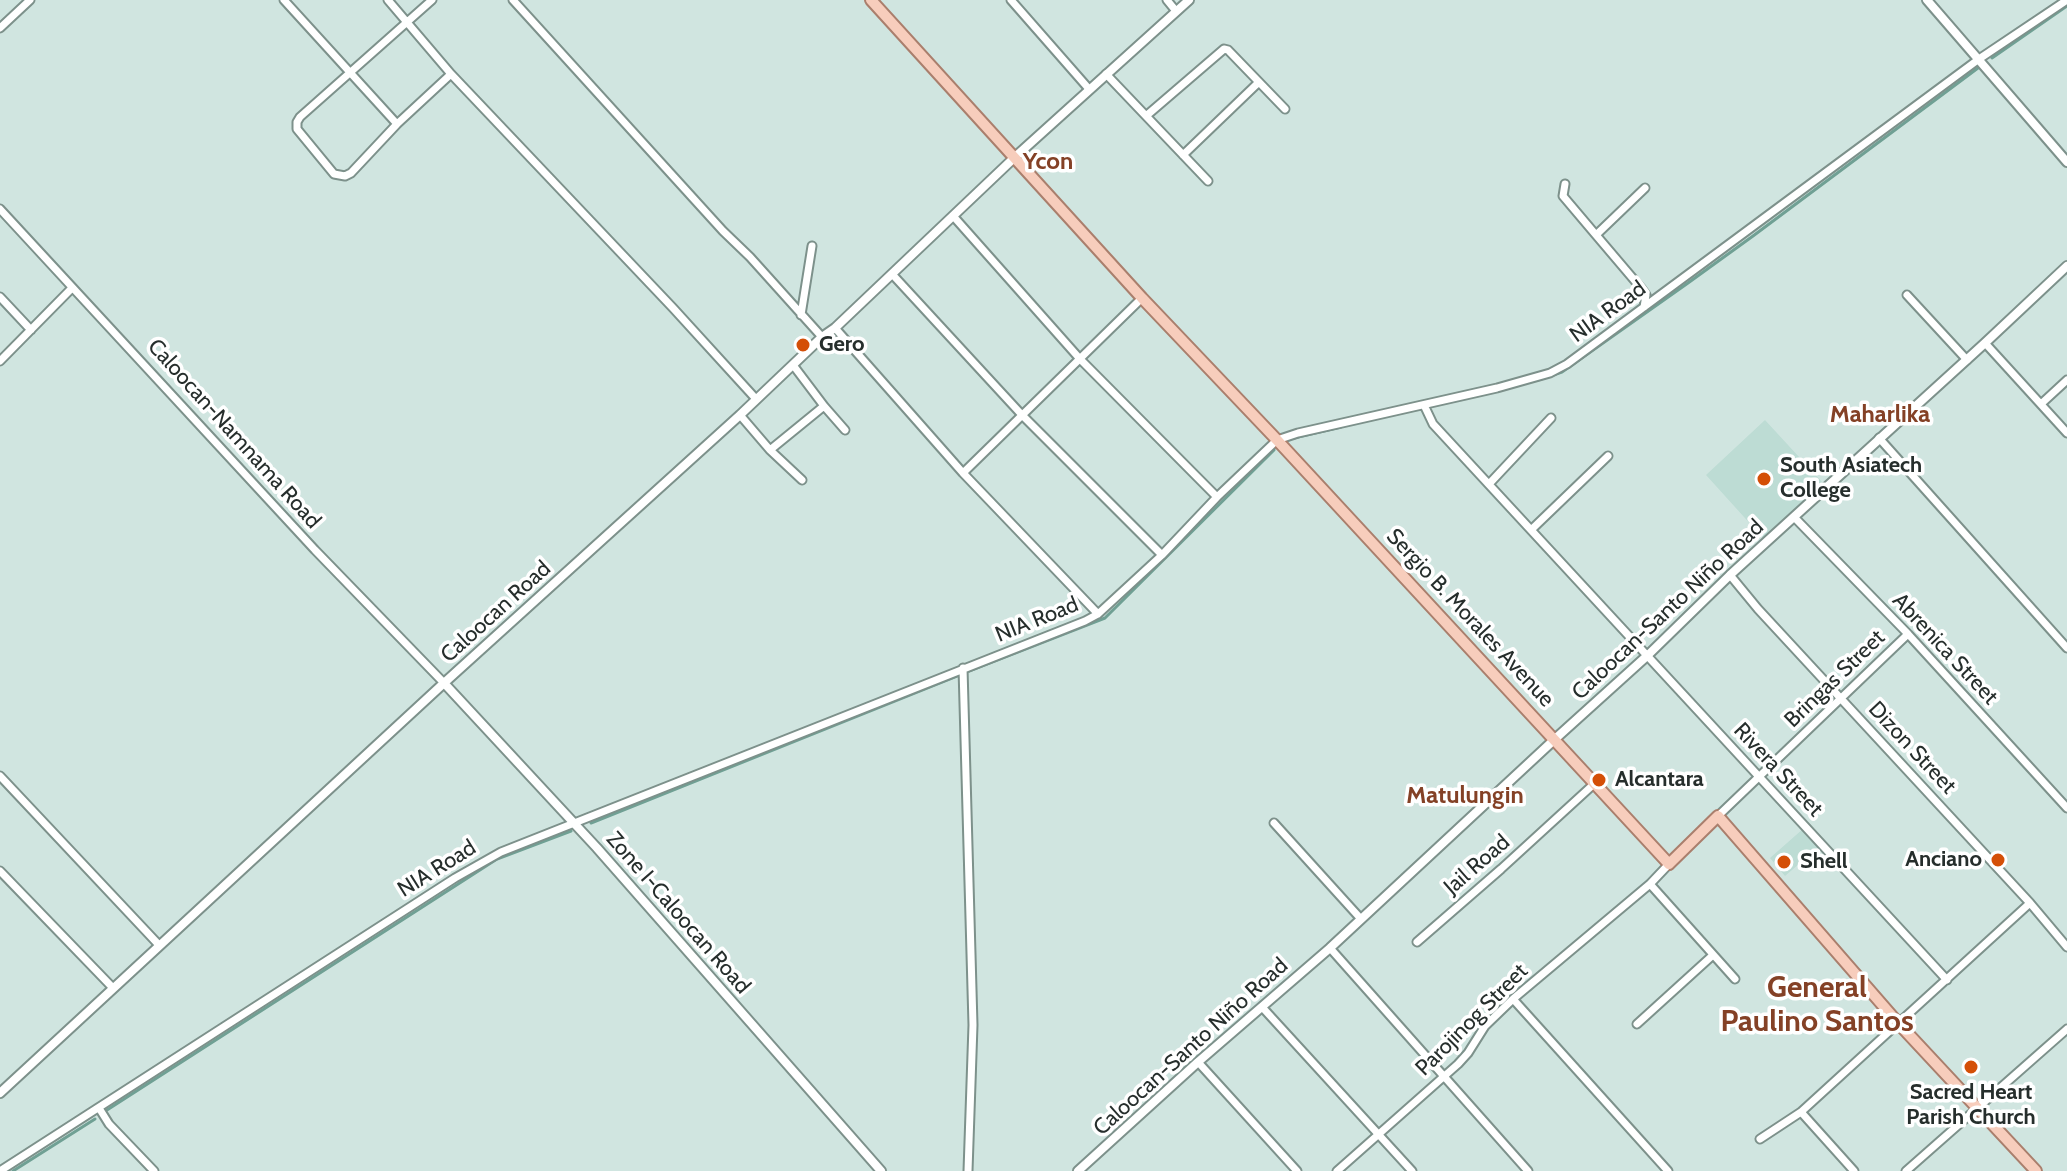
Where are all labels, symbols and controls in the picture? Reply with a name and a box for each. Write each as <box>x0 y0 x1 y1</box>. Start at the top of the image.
district label: Ycon <box>1023 148 1073 176</box>
street label: NIA Road <box>1565 276 1651 348</box>
place label: Gero <box>819 332 864 358</box>
street label: Caloocan-Namnama Road <box>142 334 326 534</box>
marker: Gero <box>794 336 812 354</box>
district label: Maharlika <box>1830 401 1930 429</box>
place label: South Asiatech College <box>1780 453 1922 504</box>
marker: South Asiatech College <box>1755 470 1773 488</box>
street label: Caloocan-Santo Niño Road <box>1567 514 1769 706</box>
street label: Sergio B. Morales Avenue <box>1381 523 1559 713</box>
street label: Caloocan Road <box>436 556 556 668</box>
street label: Abrenica Street <box>1887 588 2003 710</box>
street label: NIA Road <box>992 591 1082 649</box>
street label: Bringas Street <box>1779 625 1891 733</box>
street label: Dizon Street <box>1863 696 1961 800</box>
street label: Rivera Street <box>1728 718 1828 822</box>
place label: Alcantara <box>1615 767 1704 793</box>
marker: Alcantara <box>1590 771 1608 789</box>
district label: Matulungin <box>1406 782 1524 810</box>
street label: Zone I-Caloocan Road <box>600 827 756 999</box>
street label: Jail Road <box>1439 829 1515 901</box>
street label: NIA Road <box>393 835 481 903</box>
place label: Anciano <box>1905 847 1982 873</box>
place label: Shell <box>1800 849 1848 875</box>
marker: Anciano <box>1989 851 2007 869</box>
marker: Shell <box>1775 853 1793 871</box>
street label: Caloocan-Santo Niño Road <box>1088 953 1294 1141</box>
street label: Parojinog Street <box>1410 958 1534 1082</box>
district label: General Paulino Santos <box>1720 970 1914 1040</box>
marker: Sacred Heart Parish Church <box>1962 1058 1980 1076</box>
place label: Sacred Heart Parish Church <box>1906 1080 2036 1132</box>

